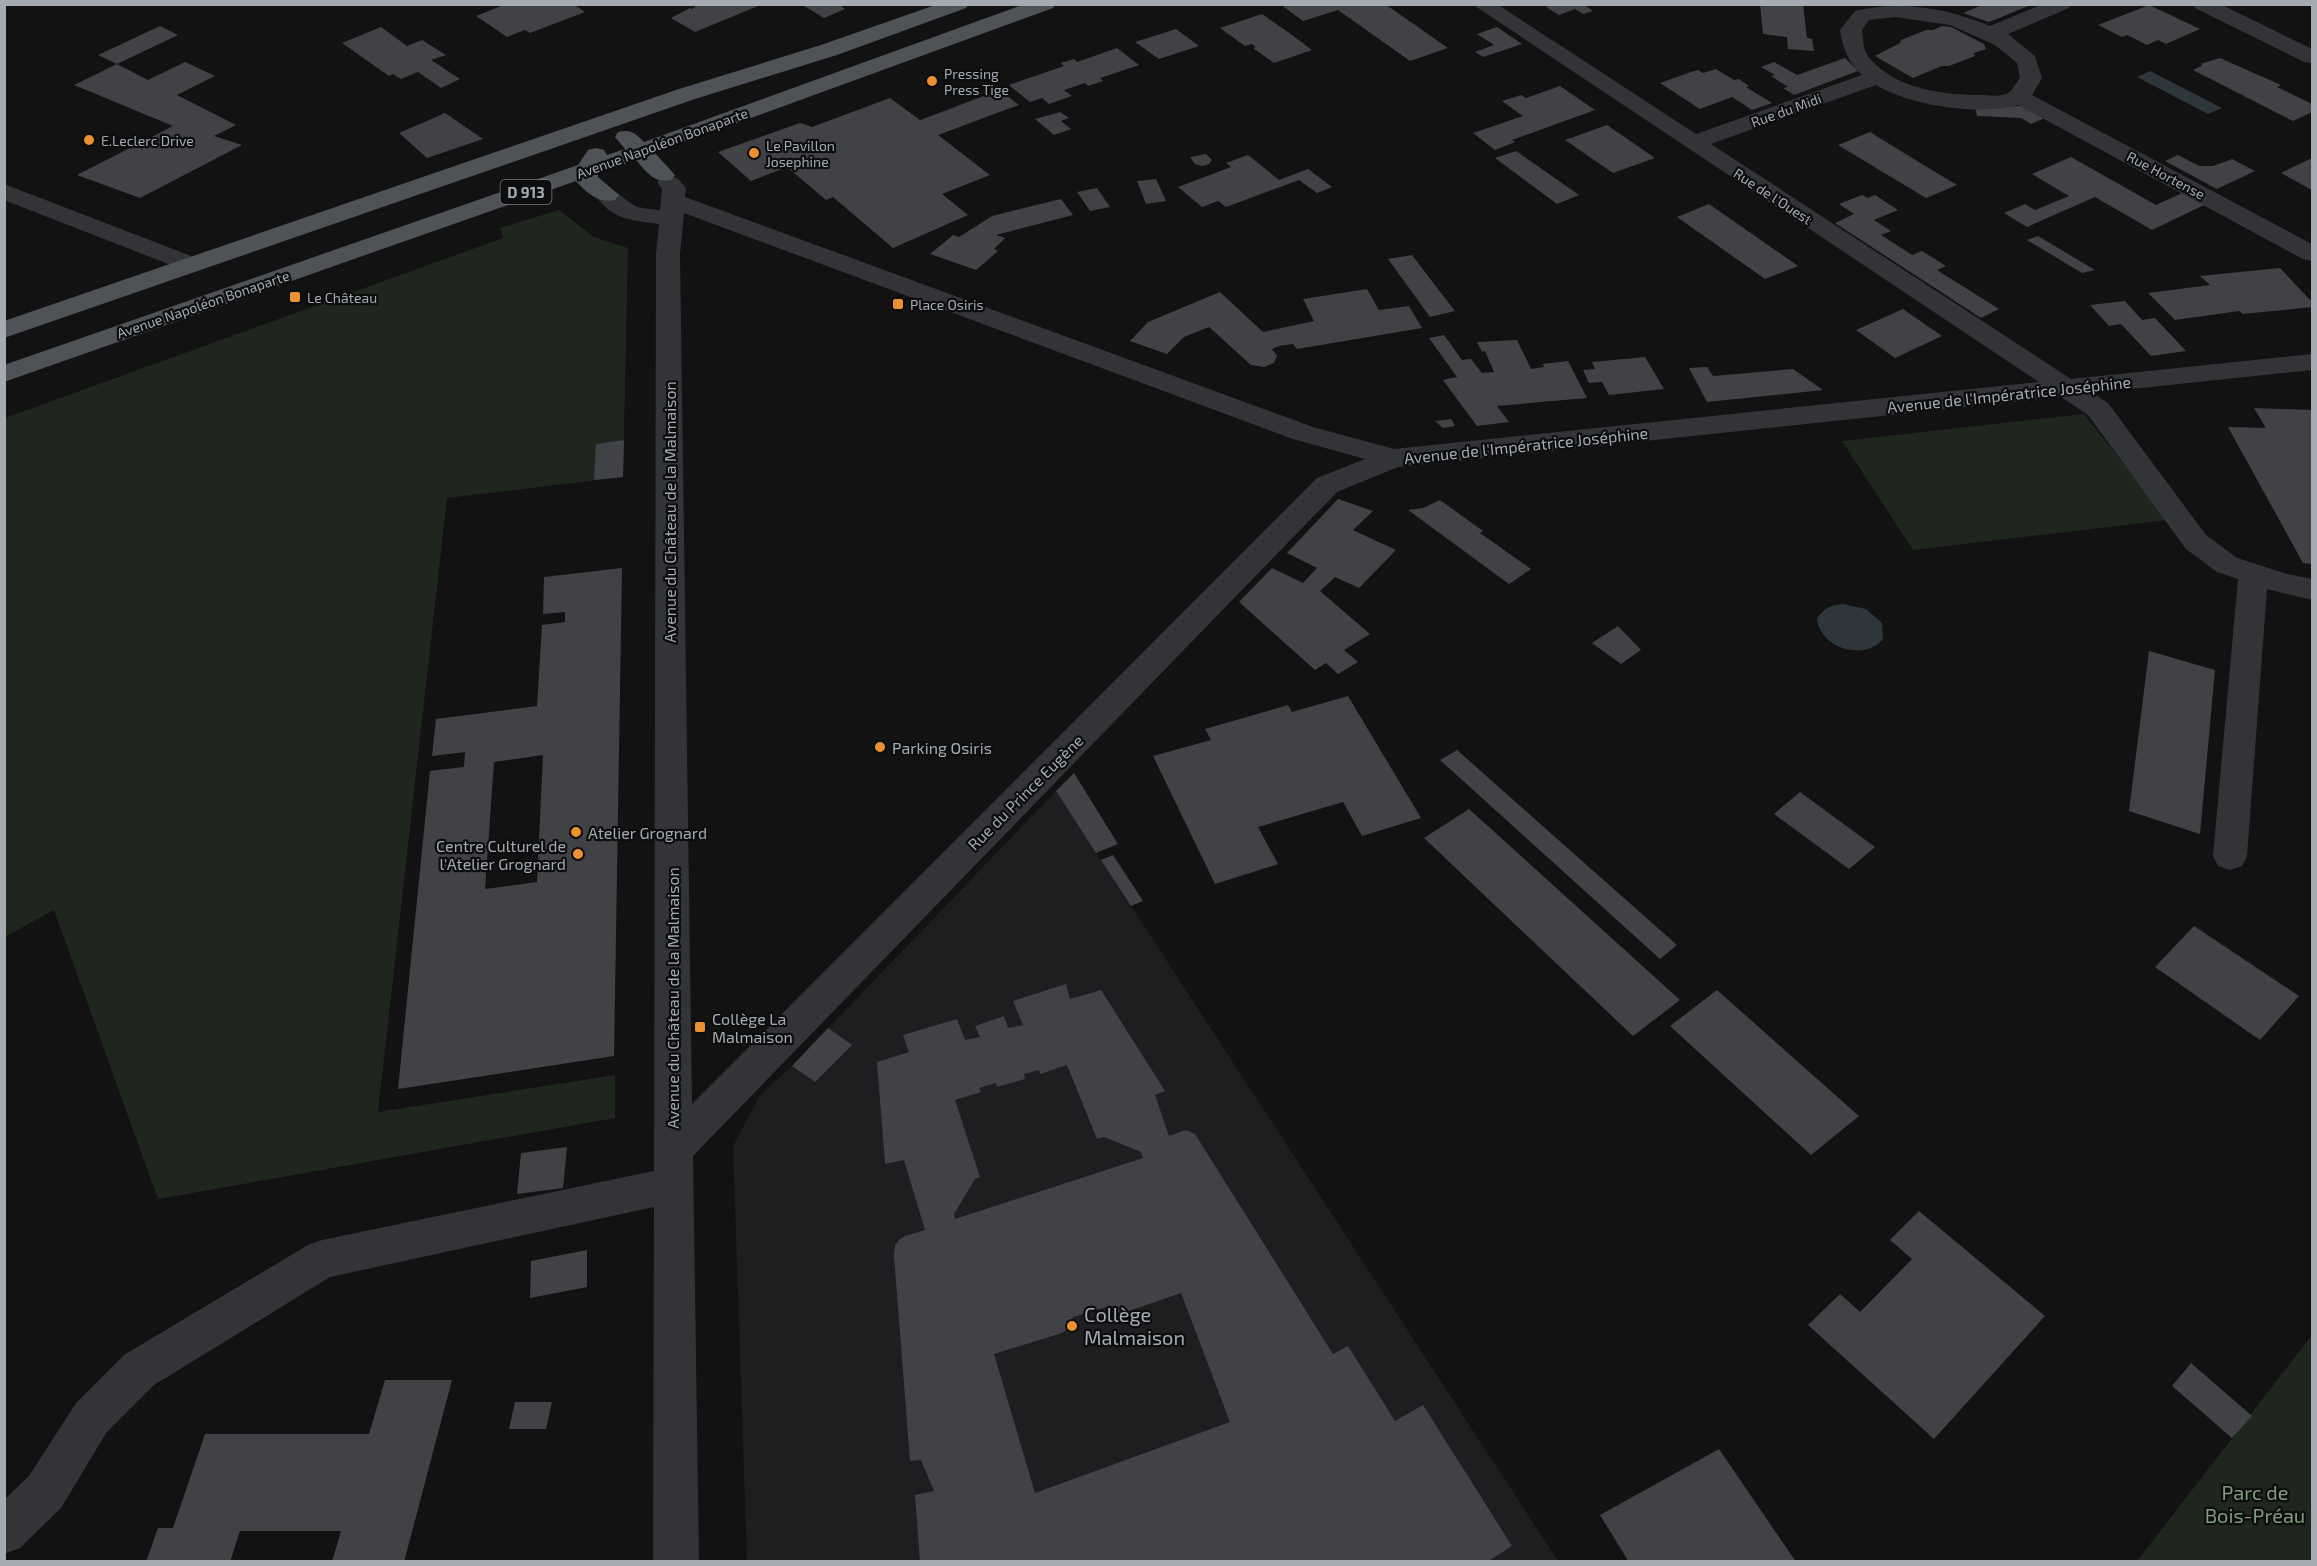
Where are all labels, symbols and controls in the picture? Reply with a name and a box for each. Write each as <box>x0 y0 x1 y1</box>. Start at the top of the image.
place label: Pressing Press Tige <box>944 65 1009 98</box>
marker: Pressing Press Tige <box>925 74 939 88</box>
street label: Rue du Midi <box>1748 89 1824 131</box>
street label: Avenue Napoléon Bonaparte <box>574 104 750 182</box>
place label: E.Leclerc Drive <box>101 132 194 149</box>
marker: E.Leclerc Drive <box>82 133 96 147</box>
place label: Le Pavillon Josephine <box>766 137 835 170</box>
marker: Le Pavillon Josephine <box>747 146 761 160</box>
street label: Rue Hortense <box>2124 147 2208 203</box>
street label: Rue de l'Ouest <box>1731 164 1815 228</box>
road number: D 913 <box>500 180 552 204</box>
street label: Avenue Napoléon Bonaparte <box>115 266 291 342</box>
place label: Le Château <box>307 289 377 306</box>
marker: Le Château <box>288 290 302 304</box>
place label: Place Osiris <box>910 296 984 313</box>
marker: Place Osiris <box>891 297 905 311</box>
street label: Avenue de l'Impératrice Joséphine <box>1886 372 2132 416</box>
street label: Avenue du Château de la Malmaison <box>660 381 679 643</box>
street label: Avenue de l'Impératrice Joséphine <box>1403 423 1649 467</box>
street label: Rue du Prince Eugène <box>963 730 1087 854</box>
place label: Parking Osiris <box>892 738 992 757</box>
marker: Parking Osiris <box>873 740 887 754</box>
place label: Atelier Grognard <box>588 823 707 842</box>
marker: Atelier Grognard <box>569 825 583 839</box>
place label: Centre Culturel de l'Atelier Grognard <box>436 836 566 873</box>
marker: Centre Culturel de l'Atelier Grognard <box>571 847 585 861</box>
street label: Avenue du Château de la Malmaison <box>663 867 682 1129</box>
place label: Collège La Malmaison <box>712 1009 793 1046</box>
marker: Collège La Malmaison <box>693 1020 707 1034</box>
place label: Collège Malmaison <box>1084 1302 1185 1349</box>
marker: Collège Malmaison <box>1065 1319 1079 1333</box>
park label: Parc de Bois-Préau <box>2205 1480 2305 1527</box>

